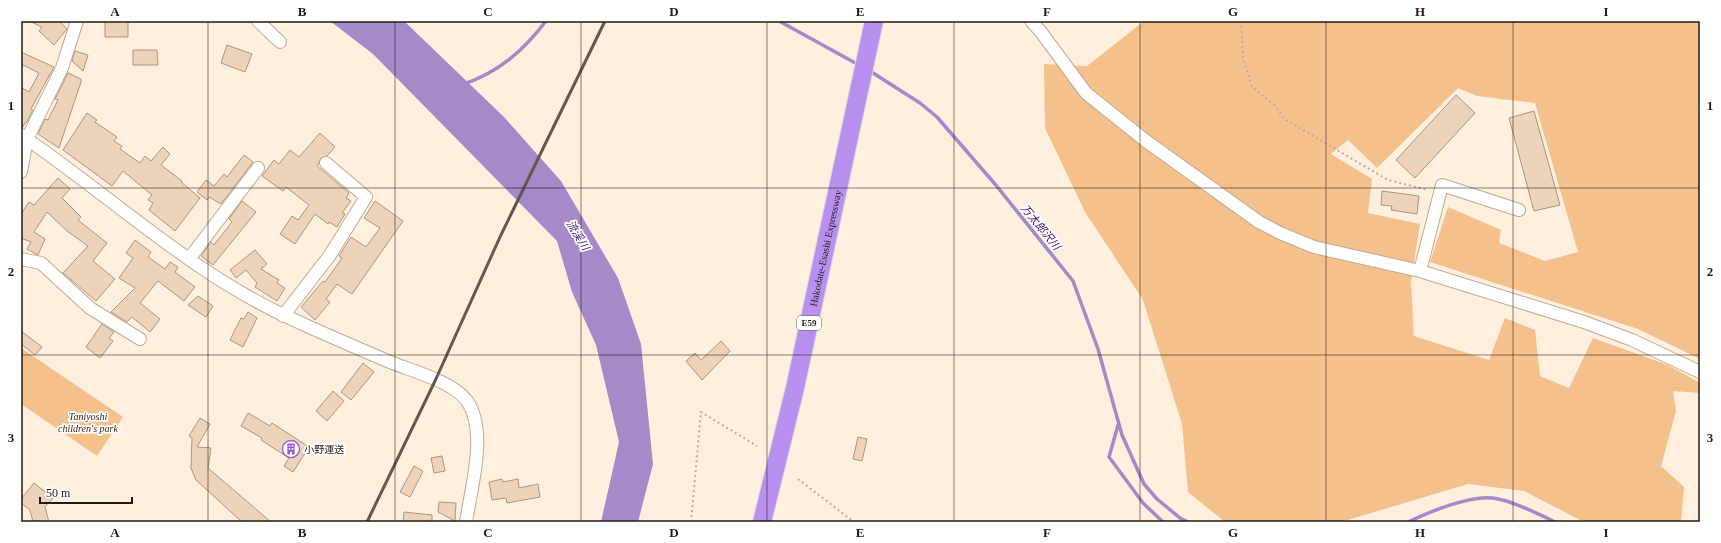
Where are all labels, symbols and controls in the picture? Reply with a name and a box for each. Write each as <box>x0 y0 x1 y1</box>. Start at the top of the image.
text: A <box>110 4 120 19</box>
text: B <box>298 4 307 19</box>
text: C <box>483 4 493 19</box>
text: D <box>669 4 679 19</box>
text: E <box>856 4 864 19</box>
text: F <box>1043 4 1051 19</box>
text: G <box>1228 4 1238 19</box>
text: H <box>1415 4 1425 19</box>
text: I <box>1603 4 1609 19</box>
text: 1 <box>8 98 14 113</box>
text: 1 <box>1707 98 1713 113</box>
street label: Hakodate-Esashi Expressway <box>807 189 843 307</box>
water label: 万太郎沢川 <box>1019 202 1064 253</box>
water label: 流渓川 <box>564 218 592 253</box>
text: 2 <box>8 264 14 279</box>
text: 2 <box>1707 264 1713 279</box>
road number: E59 <box>797 316 821 330</box>
park label: Taniyoshi children's park <box>58 411 118 434</box>
text: 3 <box>8 430 15 445</box>
text: 3 <box>1707 430 1714 445</box>
building icon: 小野運送 <box>281 439 301 459</box>
place label: 小野運送 <box>304 444 344 455</box>
scale bar <box>40 479 132 505</box>
text: 50 m <box>46 486 71 500</box>
text: A <box>110 525 120 540</box>
text: B <box>298 525 307 540</box>
text: C <box>483 525 493 540</box>
text: D <box>669 525 679 540</box>
text: E <box>856 525 864 540</box>
text: F <box>1043 525 1051 540</box>
text: G <box>1228 525 1238 540</box>
text: H <box>1415 525 1425 540</box>
text: I <box>1603 525 1609 540</box>

